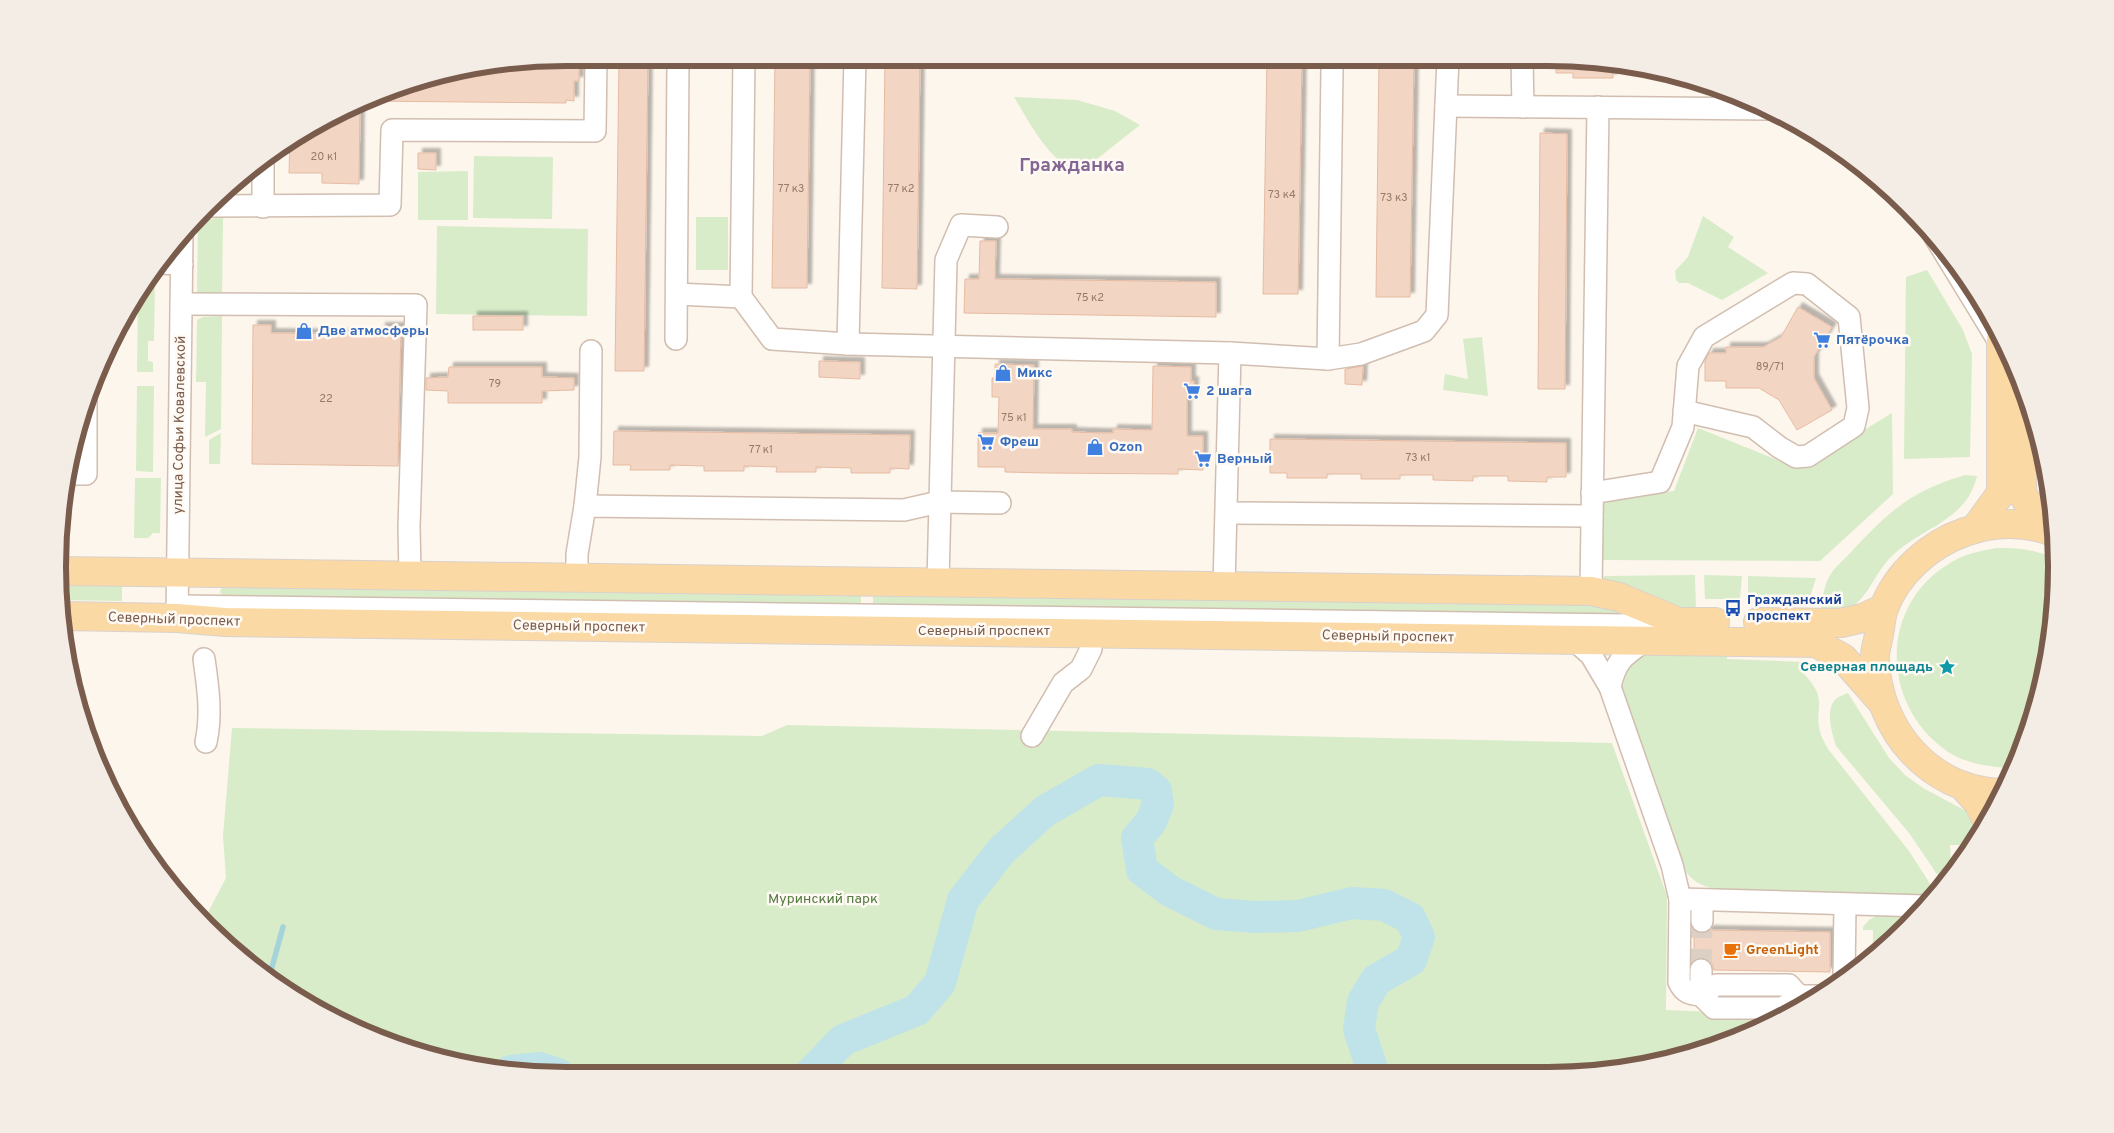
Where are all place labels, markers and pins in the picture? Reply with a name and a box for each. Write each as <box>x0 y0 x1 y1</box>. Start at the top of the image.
shop icon: Две атмосферы <box>294 321 314 341</box>
place label: Две атмосферы <box>318 323 429 340</box>
supermarket icon: Пятёрочка <box>1812 330 1832 350</box>
place label: Пятёрочка <box>1836 332 1909 349</box>
shop icon: Микс <box>993 363 1013 383</box>
place label: Микс <box>1017 365 1053 382</box>
supermarket icon: 2 шага <box>1182 381 1202 401</box>
place label: 2 шага <box>1206 383 1252 400</box>
supermarket icon: Фреш <box>976 432 996 452</box>
place label: Фреш <box>1000 434 1039 451</box>
shop icon: Ozon <box>1085 437 1105 457</box>
place label: Ozon <box>1109 439 1142 456</box>
supermarket icon: Верный <box>1193 449 1213 469</box>
place label: Верный <box>1217 451 1272 468</box>
place label: Гражданский проспект <box>1747 592 1842 625</box>
bus stop icon: Гражданский проспект <box>1723 598 1743 618</box>
place icon: Северная площадь <box>1937 657 1957 677</box>
place label: Северная площадь <box>1800 659 1933 676</box>
cafe icon: GreenLight <box>1722 940 1742 960</box>
place label: GreenLight <box>1746 942 1819 959</box>

